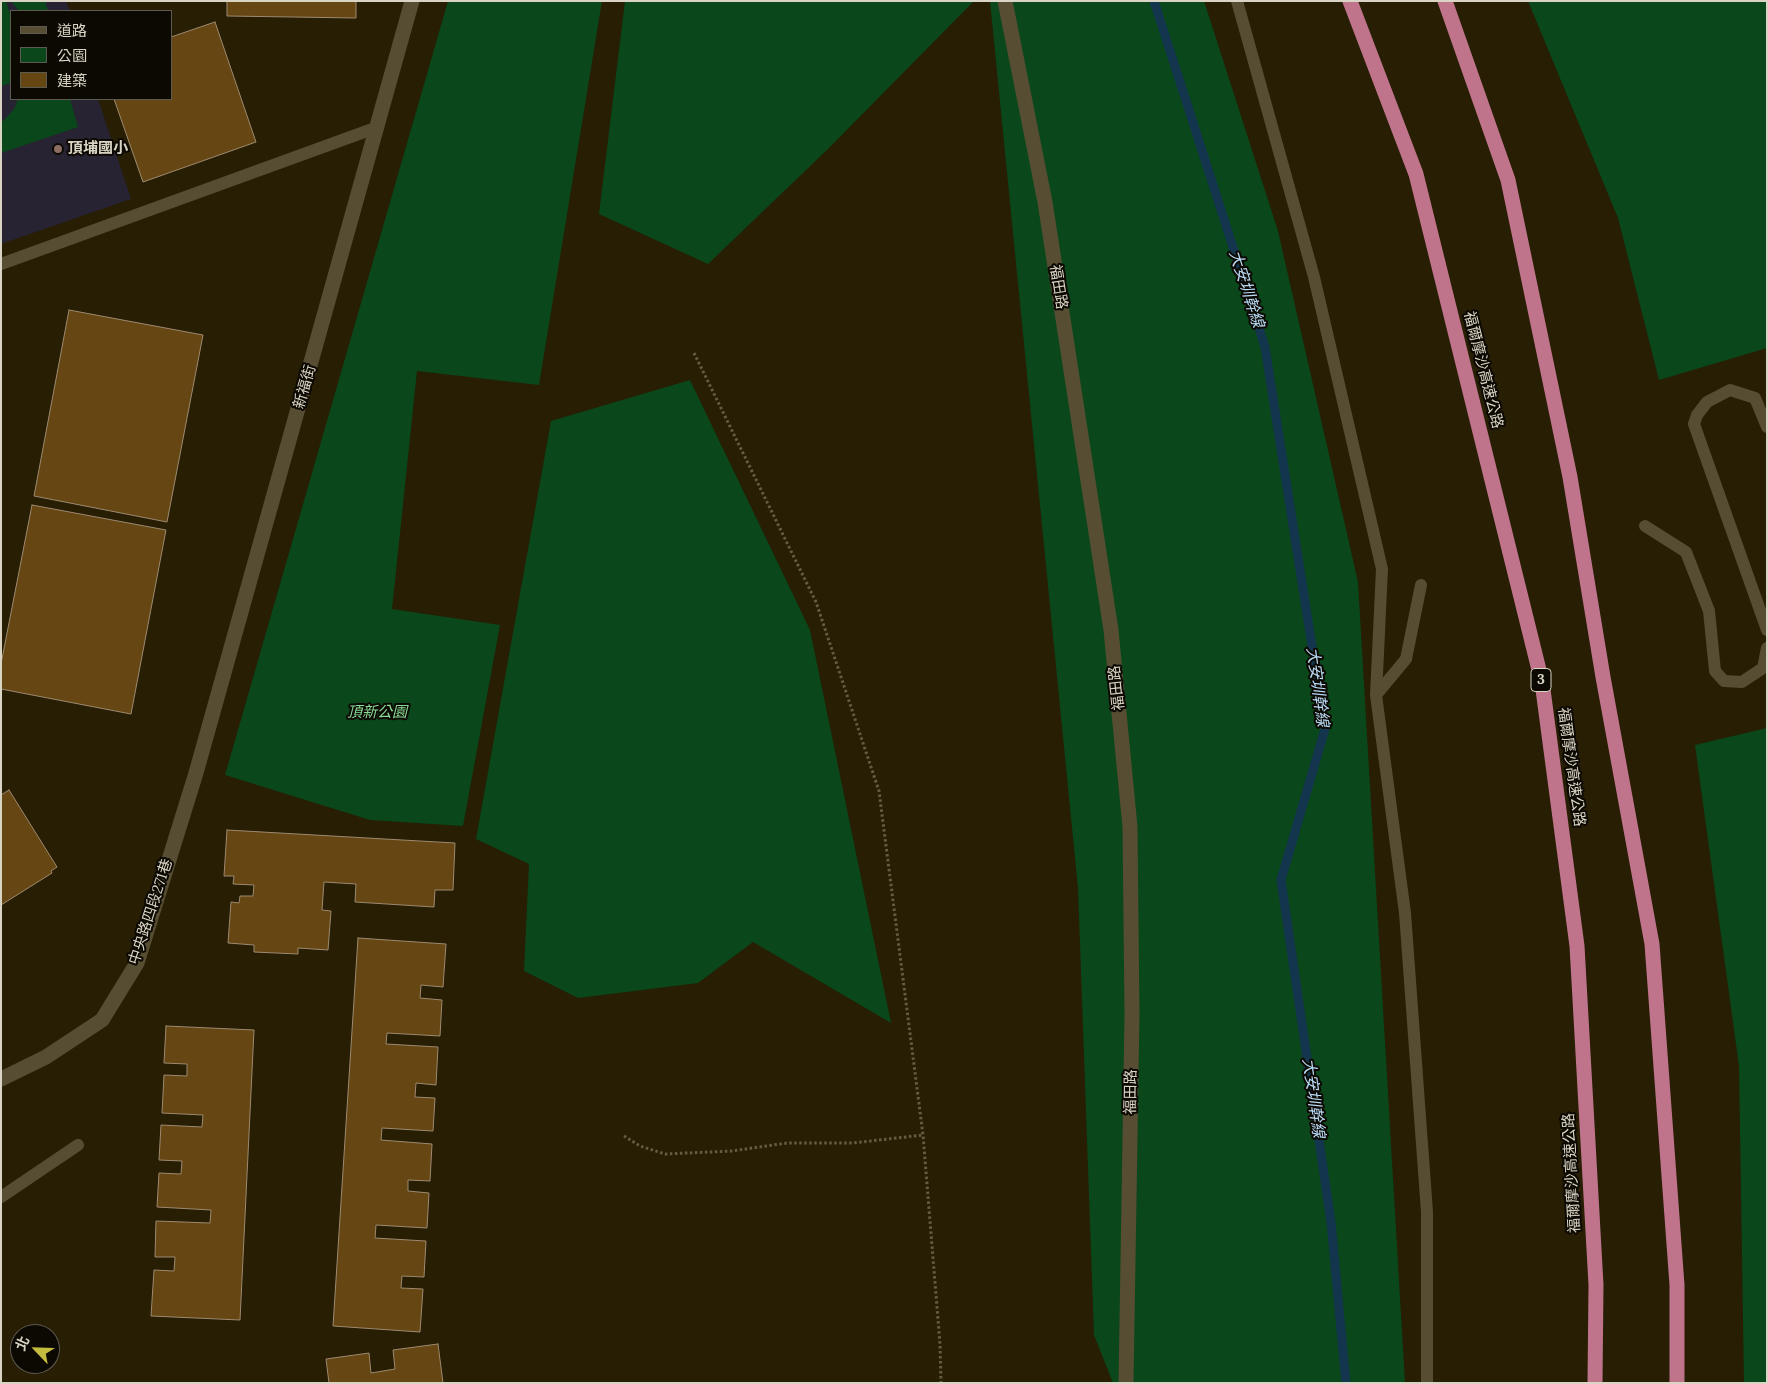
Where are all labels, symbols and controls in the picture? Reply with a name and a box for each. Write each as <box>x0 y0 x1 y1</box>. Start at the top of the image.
legend <box>10 10 172 100</box>
text: 道路 <box>57 21 87 40</box>
text: 公園 <box>57 46 87 65</box>
text: 建築 <box>57 71 87 90</box>
place label: 頂埔國小 <box>68 140 128 158</box>
marker: 頂埔國小 <box>52 143 64 155</box>
water label: 大安圳幹線 <box>1225 248 1267 330</box>
street label: 福田路 <box>1046 263 1070 311</box>
street label: 福爾摩沙高速公路 <box>1460 310 1506 430</box>
street label: 新福街 <box>290 363 320 411</box>
water label: 大安圳幹線 <box>1302 646 1332 728</box>
street label: 福田路 <box>1106 665 1128 711</box>
road number: 3 <box>1531 668 1551 692</box>
park label: 頂新公園 <box>347 704 407 722</box>
street label: 福爾摩沙高速公路 <box>1554 706 1588 828</box>
street label: 中央路四段271巷 <box>125 857 177 967</box>
water label: 大安圳幹線 <box>1298 1057 1328 1139</box>
street label: 福田路 <box>1122 1069 1140 1115</box>
street label: 福爾摩沙高速公路 <box>1560 1113 1584 1233</box>
north arrow <box>10 1324 60 1374</box>
text: 北 <box>11 1333 33 1353</box>

